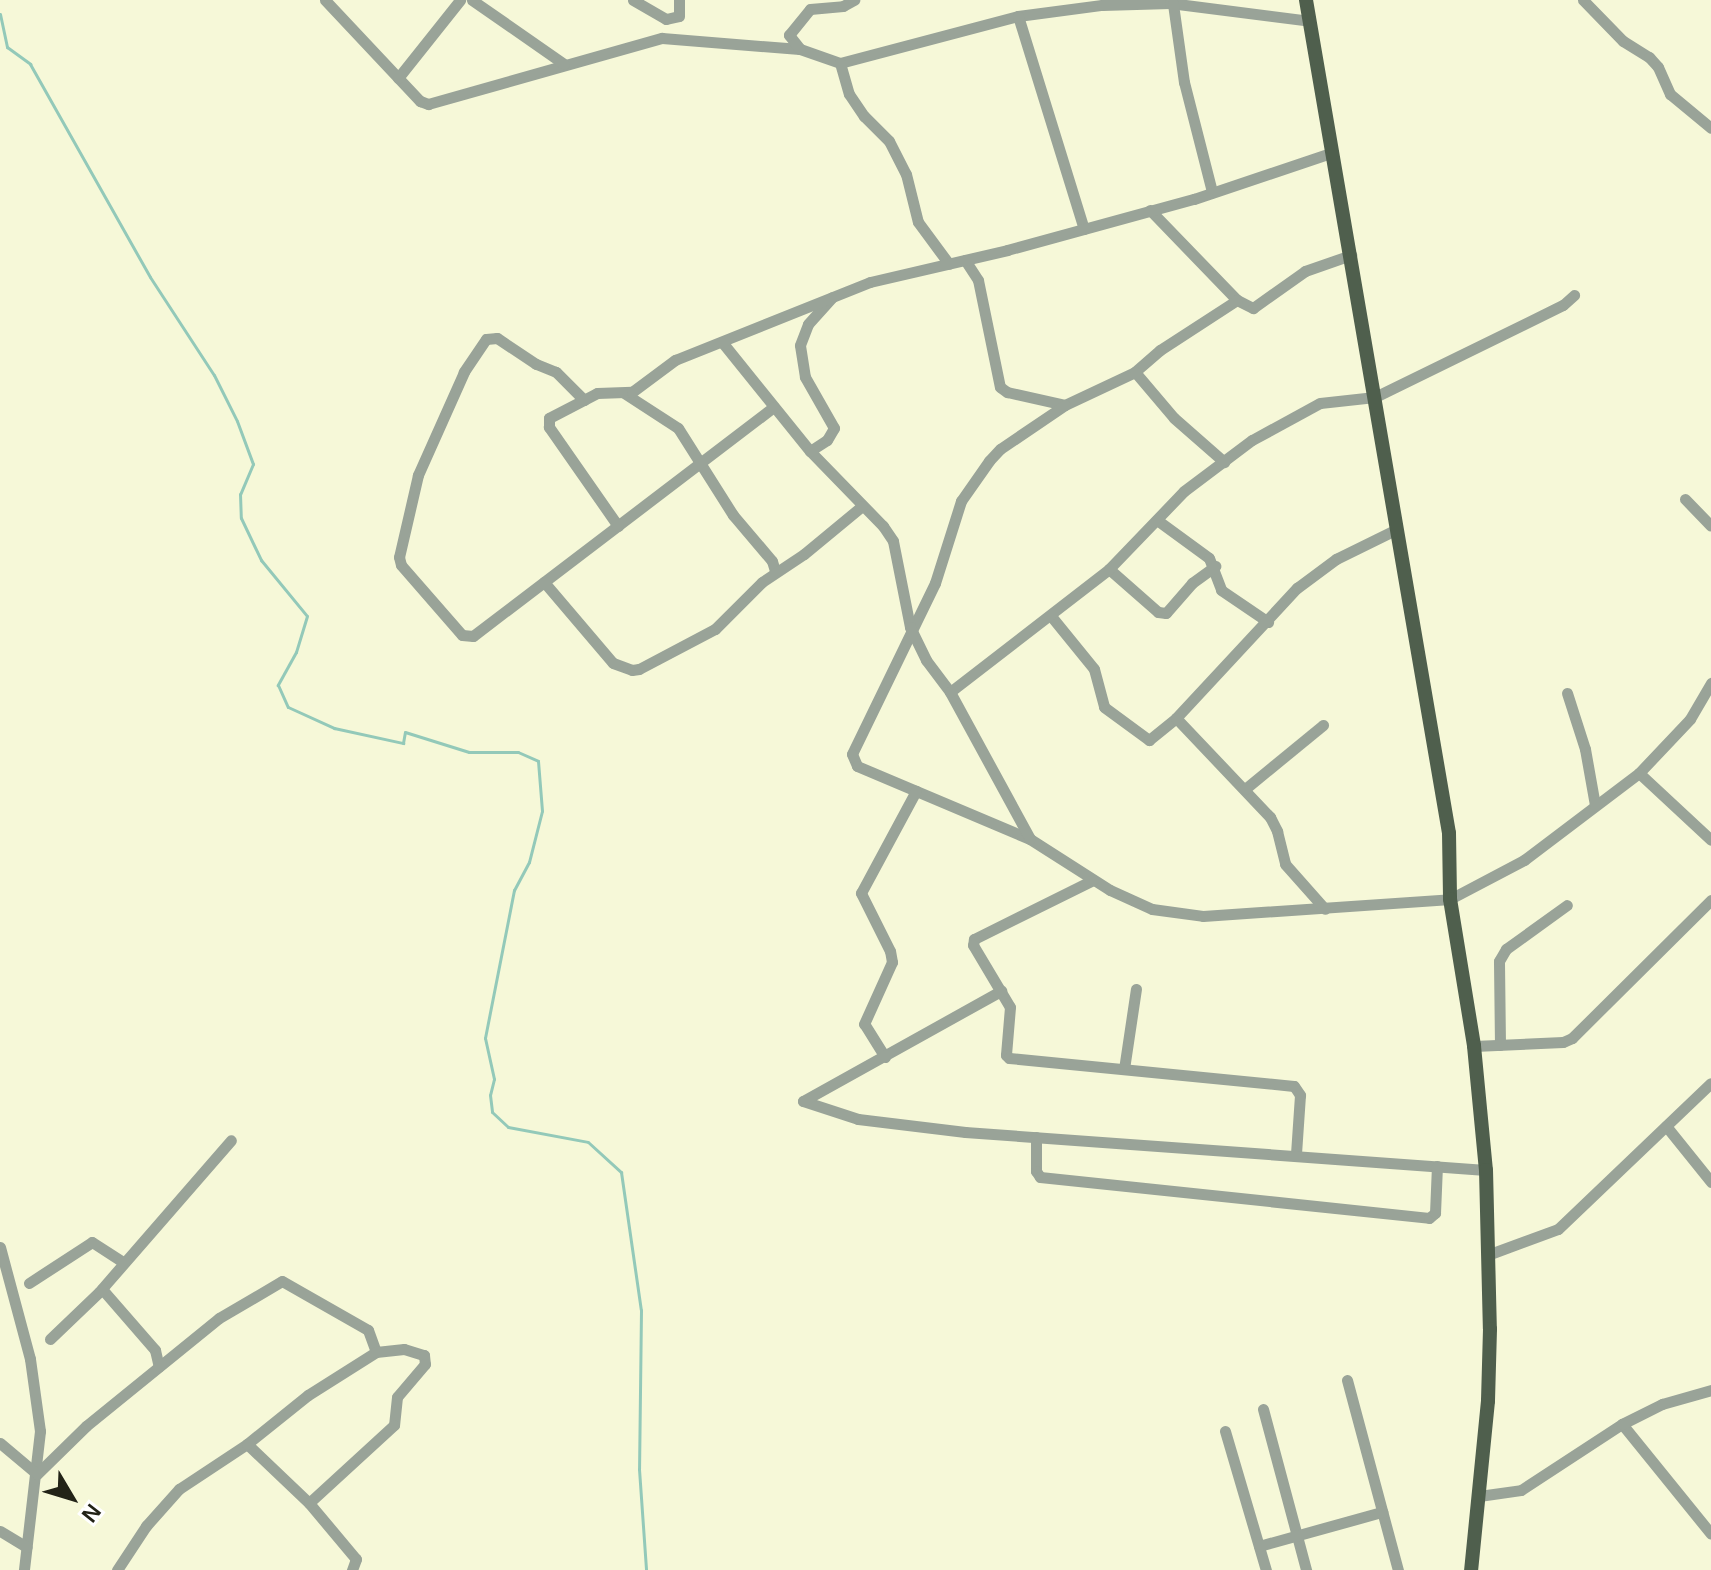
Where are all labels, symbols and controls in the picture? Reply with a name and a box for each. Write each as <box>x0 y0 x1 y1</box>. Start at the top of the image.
north arrow <box>32 1458 112 1538</box>
text: N <box>77 1499 106 1527</box>

